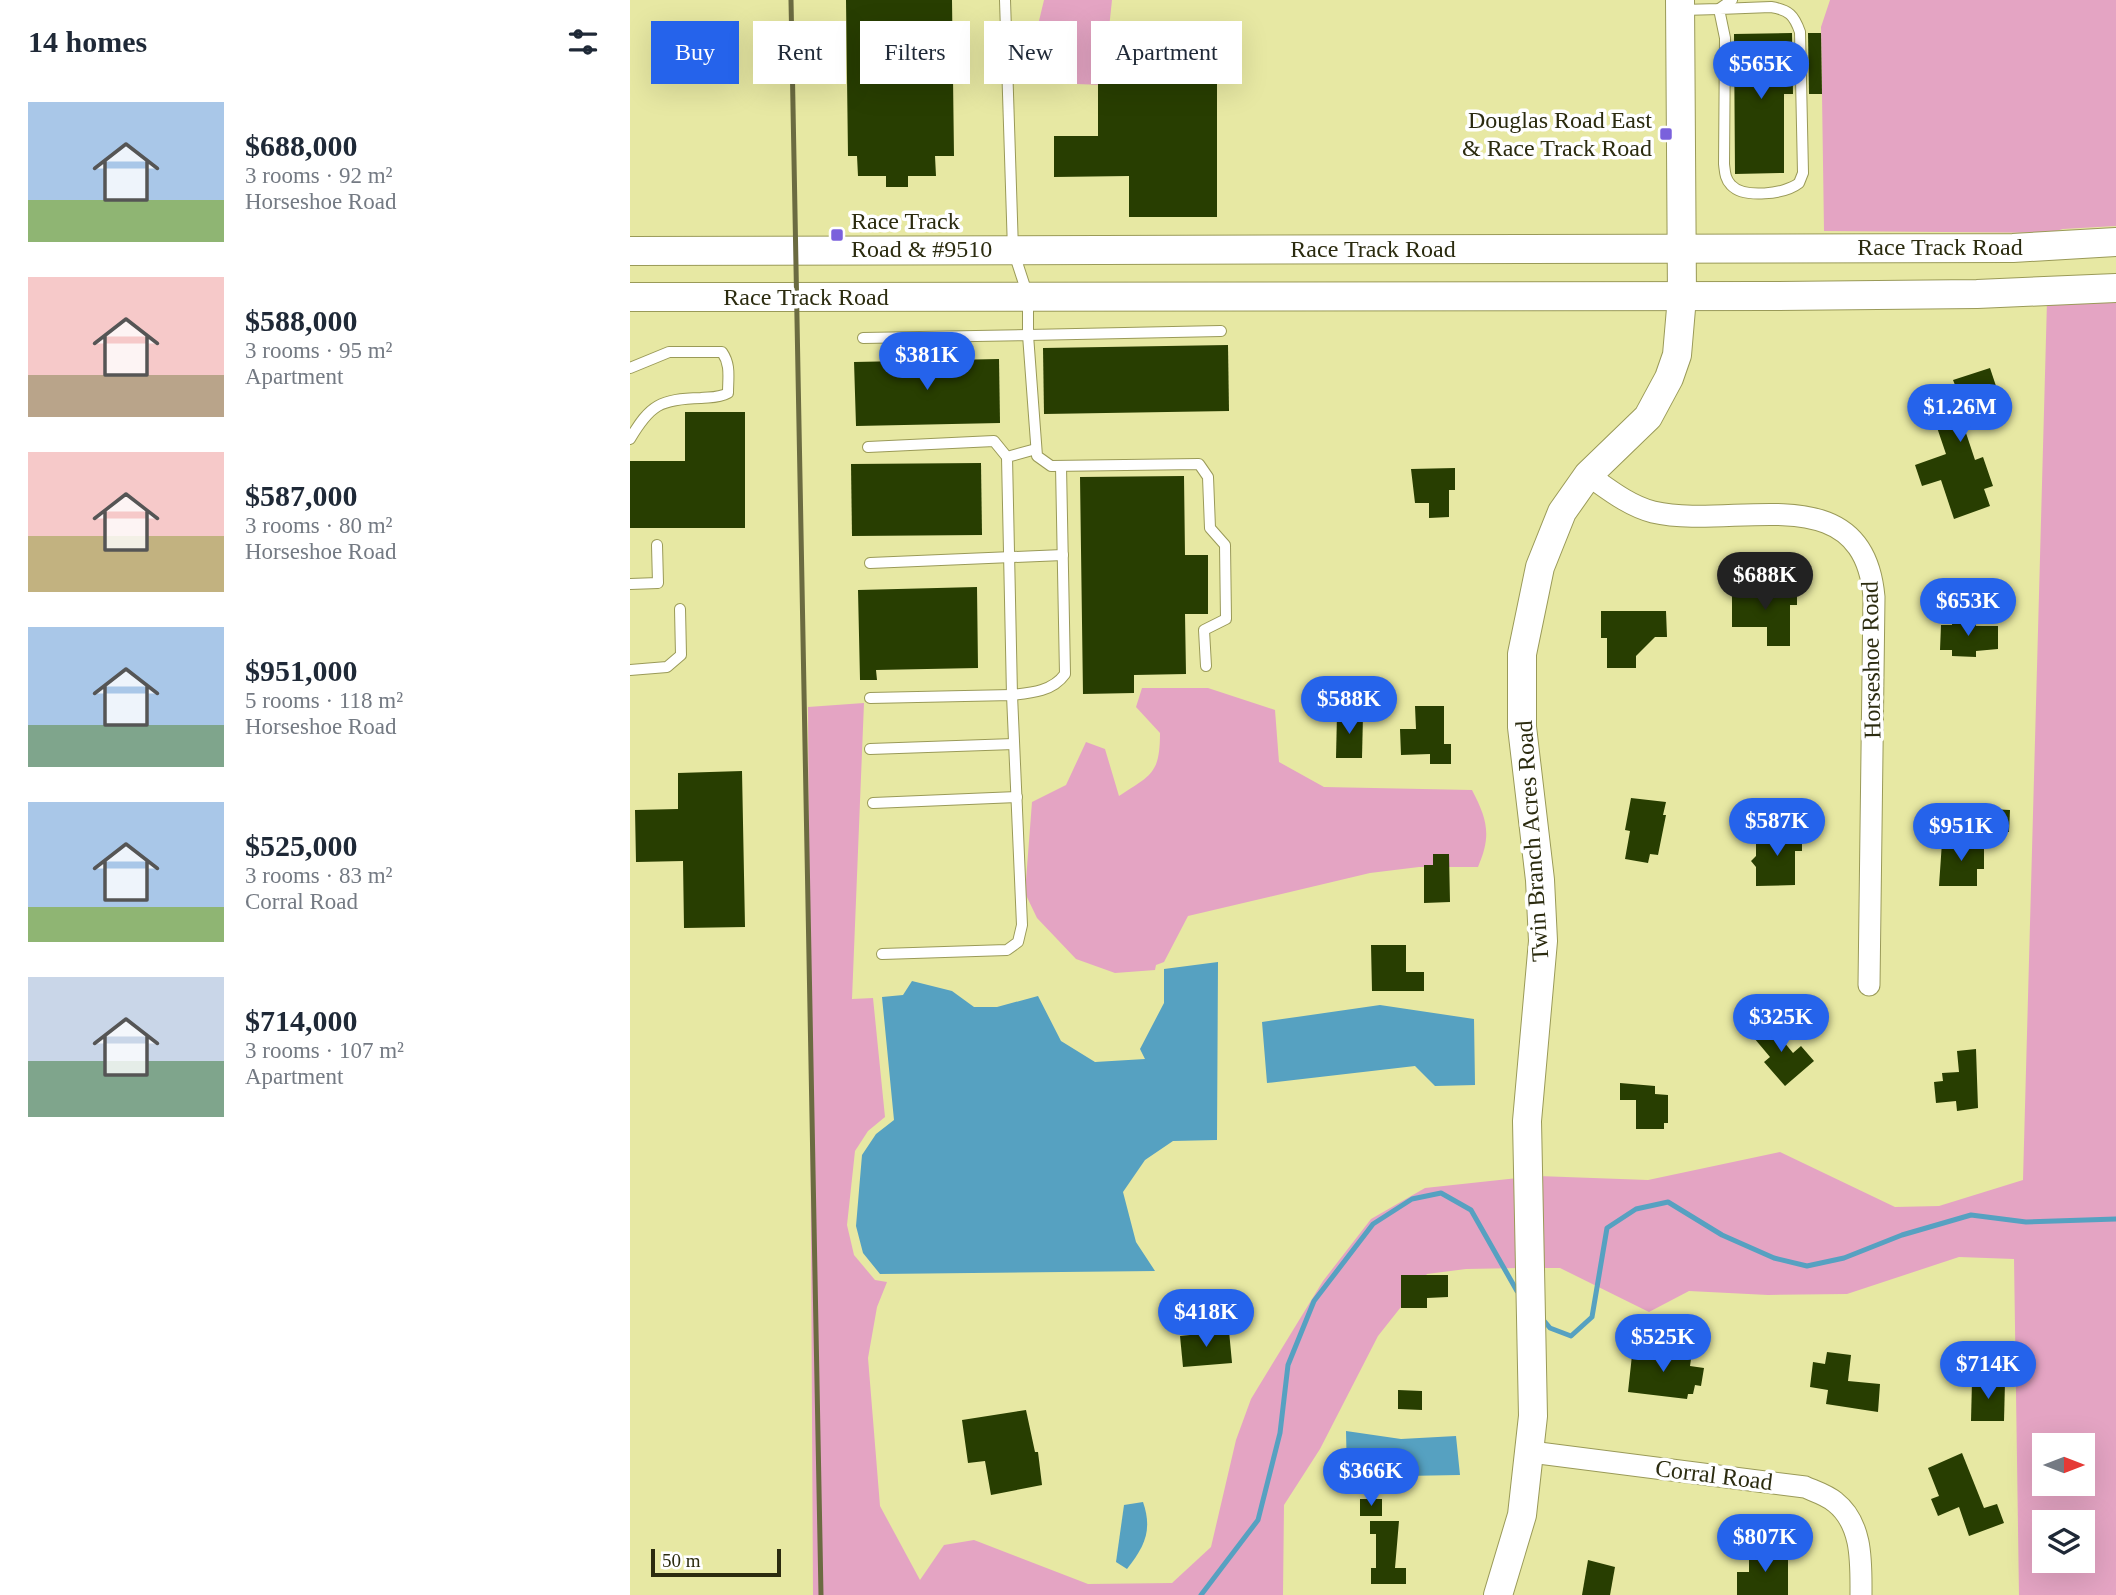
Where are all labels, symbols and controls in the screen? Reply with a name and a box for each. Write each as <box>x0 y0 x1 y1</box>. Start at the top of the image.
chip: Buy <box>651 21 739 84</box>
chip: Rent <box>753 21 846 84</box>
chip: Filters <box>860 21 970 84</box>
chip: New <box>984 21 1077 84</box>
chip: Apartment <box>1091 21 1242 84</box>
icon: filters <box>564 23 602 61</box>
text: 14 homes <box>28 25 147 58</box>
pin: $565K <box>1712 42 1810 101</box>
text: $565K <box>1729 51 1793 76</box>
place label: Douglas Road East & Race Track Road <box>1462 107 1652 161</box>
marker: Douglas Road East & Race Track Road <box>1658 126 1674 142</box>
text: $688,000 <box>245 129 358 162</box>
icon: home <box>84 130 168 214</box>
text: 3 rooms · 92 m² <box>245 163 392 188</box>
text: Horseshoe Road <box>245 189 396 214</box>
place label: Race Track Road & #9510 <box>851 208 992 262</box>
marker: Race Track Road & #9510 <box>829 227 845 243</box>
street label: Race Track Road <box>1857 234 2023 260</box>
street label: Race Track Road <box>1290 236 1456 262</box>
street label: Race Track Road <box>723 284 889 310</box>
text: $588,000 <box>245 304 358 337</box>
icon: home <box>84 305 168 389</box>
pin: $381K <box>878 332 976 392</box>
text: 3 rooms · 95 m² <box>245 338 392 363</box>
text: $381K <box>895 342 959 367</box>
text: Apartment <box>245 364 343 389</box>
pin: $1.26M <box>1903 384 2017 444</box>
text: $1.26M <box>1923 394 1997 419</box>
text: $587,000 <box>245 479 358 512</box>
icon: home <box>84 480 168 564</box>
text: 3 rooms · 80 m² <box>245 513 392 538</box>
text: Horseshoe Road <box>245 539 396 564</box>
pin: $688K <box>1716 552 1814 612</box>
text: $688K <box>1733 562 1797 587</box>
pin: $653K <box>1919 578 2017 638</box>
street label: Horseshoe Road <box>1857 581 1885 739</box>
text: $653K <box>1936 588 2000 613</box>
text: $951,000 <box>245 654 358 687</box>
icon: home <box>84 655 168 739</box>
pin: $588K <box>1300 676 1398 736</box>
text: $588K <box>1317 686 1381 711</box>
text: 5 rooms · 118 m² <box>245 688 403 713</box>
text: Horseshoe Road <box>245 714 396 739</box>
street label: Twin Branch Acres Road <box>1511 720 1553 962</box>
pin: $587K <box>1728 798 1826 858</box>
pin: $951K <box>1912 804 2010 863</box>
text: $587K <box>1745 808 1809 833</box>
text: $951K <box>1929 813 1993 838</box>
text: $525,000 <box>245 829 358 862</box>
icon: home <box>84 830 168 914</box>
text: 3 rooms · 83 m² <box>245 863 392 888</box>
text: Corral Road <box>245 889 358 914</box>
pin: $325K <box>1732 995 1830 1054</box>
text: $714,000 <box>245 1004 358 1037</box>
text: $325K <box>1749 1004 1813 1029</box>
icon: home <box>84 1005 168 1089</box>
text: 3 rooms · 107 m² <box>245 1038 404 1063</box>
text: Apartment <box>245 1064 343 1089</box>
pin: $418K <box>1157 1290 1255 1349</box>
text: $418K <box>1174 1299 1238 1324</box>
pin: $525K <box>1614 1314 1712 1374</box>
text: $525K <box>1631 1324 1695 1349</box>
pin: $714K <box>1939 1342 2037 1401</box>
text: $714K <box>1956 1351 2020 1376</box>
north arrow <box>2032 1433 2095 1496</box>
map controls <box>2032 1433 2095 1573</box>
pin: $366K <box>1322 1448 1420 1508</box>
street label: Corral Road <box>1654 1455 1774 1495</box>
text: $366K <box>1339 1458 1403 1483</box>
button: layers <box>2032 1510 2095 1573</box>
pin: $807K <box>1716 1514 1814 1574</box>
text: $807K <box>1733 1524 1797 1549</box>
scale bar <box>651 1546 780 1578</box>
text: 50 m <box>662 1550 701 1571</box>

